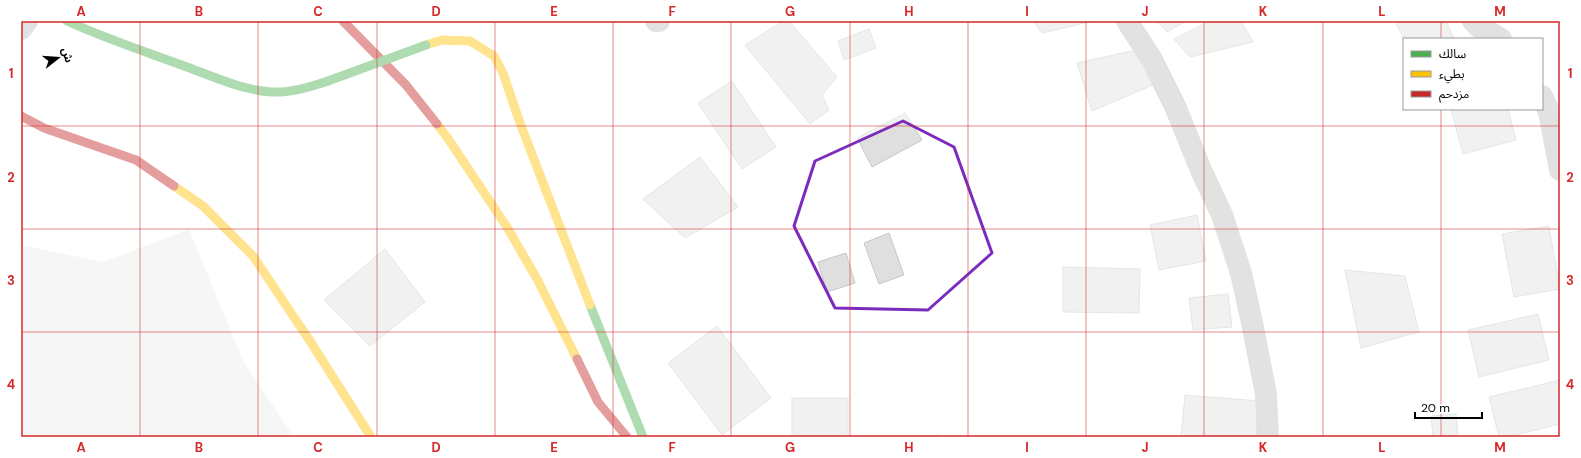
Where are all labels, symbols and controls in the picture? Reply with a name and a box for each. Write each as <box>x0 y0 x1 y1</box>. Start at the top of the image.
text: A <box>76 3 86 20</box>
text: B <box>195 3 203 20</box>
text: C <box>313 3 323 20</box>
text: D <box>431 3 441 20</box>
text: E <box>550 3 558 20</box>
text: F <box>668 3 676 20</box>
text: G <box>785 3 795 20</box>
text: H <box>904 3 914 20</box>
text: I <box>1025 3 1029 20</box>
text: J <box>1141 3 1149 20</box>
text: K <box>1259 3 1268 20</box>
text: L <box>1378 3 1386 20</box>
text: M <box>1494 3 1506 20</box>
north arrow <box>38 38 78 78</box>
legend <box>1403 38 1543 110</box>
text: ش <box>59 46 76 64</box>
text: سالك <box>1439 46 1466 62</box>
text: 1 <box>9 65 13 82</box>
text: 1 <box>1568 65 1572 82</box>
text: بطيء <box>1439 66 1465 84</box>
text: مزدحم <box>1439 86 1469 103</box>
text: 2 <box>7 169 15 186</box>
text: 2 <box>1566 169 1574 186</box>
text: 3 <box>7 272 15 289</box>
text: 3 <box>1566 272 1574 289</box>
text: 4 <box>7 376 15 393</box>
text: 4 <box>1566 376 1574 393</box>
scale bar <box>1415 394 1482 420</box>
text: 20 m <box>1421 400 1450 416</box>
text: A <box>76 439 86 456</box>
text: B <box>195 439 203 456</box>
text: C <box>313 439 323 456</box>
text: D <box>431 439 441 456</box>
text: E <box>550 439 558 456</box>
text: F <box>668 439 676 456</box>
text: G <box>785 439 795 456</box>
text: H <box>904 439 914 456</box>
text: I <box>1025 439 1029 456</box>
text: J <box>1141 439 1149 456</box>
text: K <box>1259 439 1268 456</box>
text: L <box>1378 439 1386 456</box>
text: M <box>1494 439 1506 456</box>

